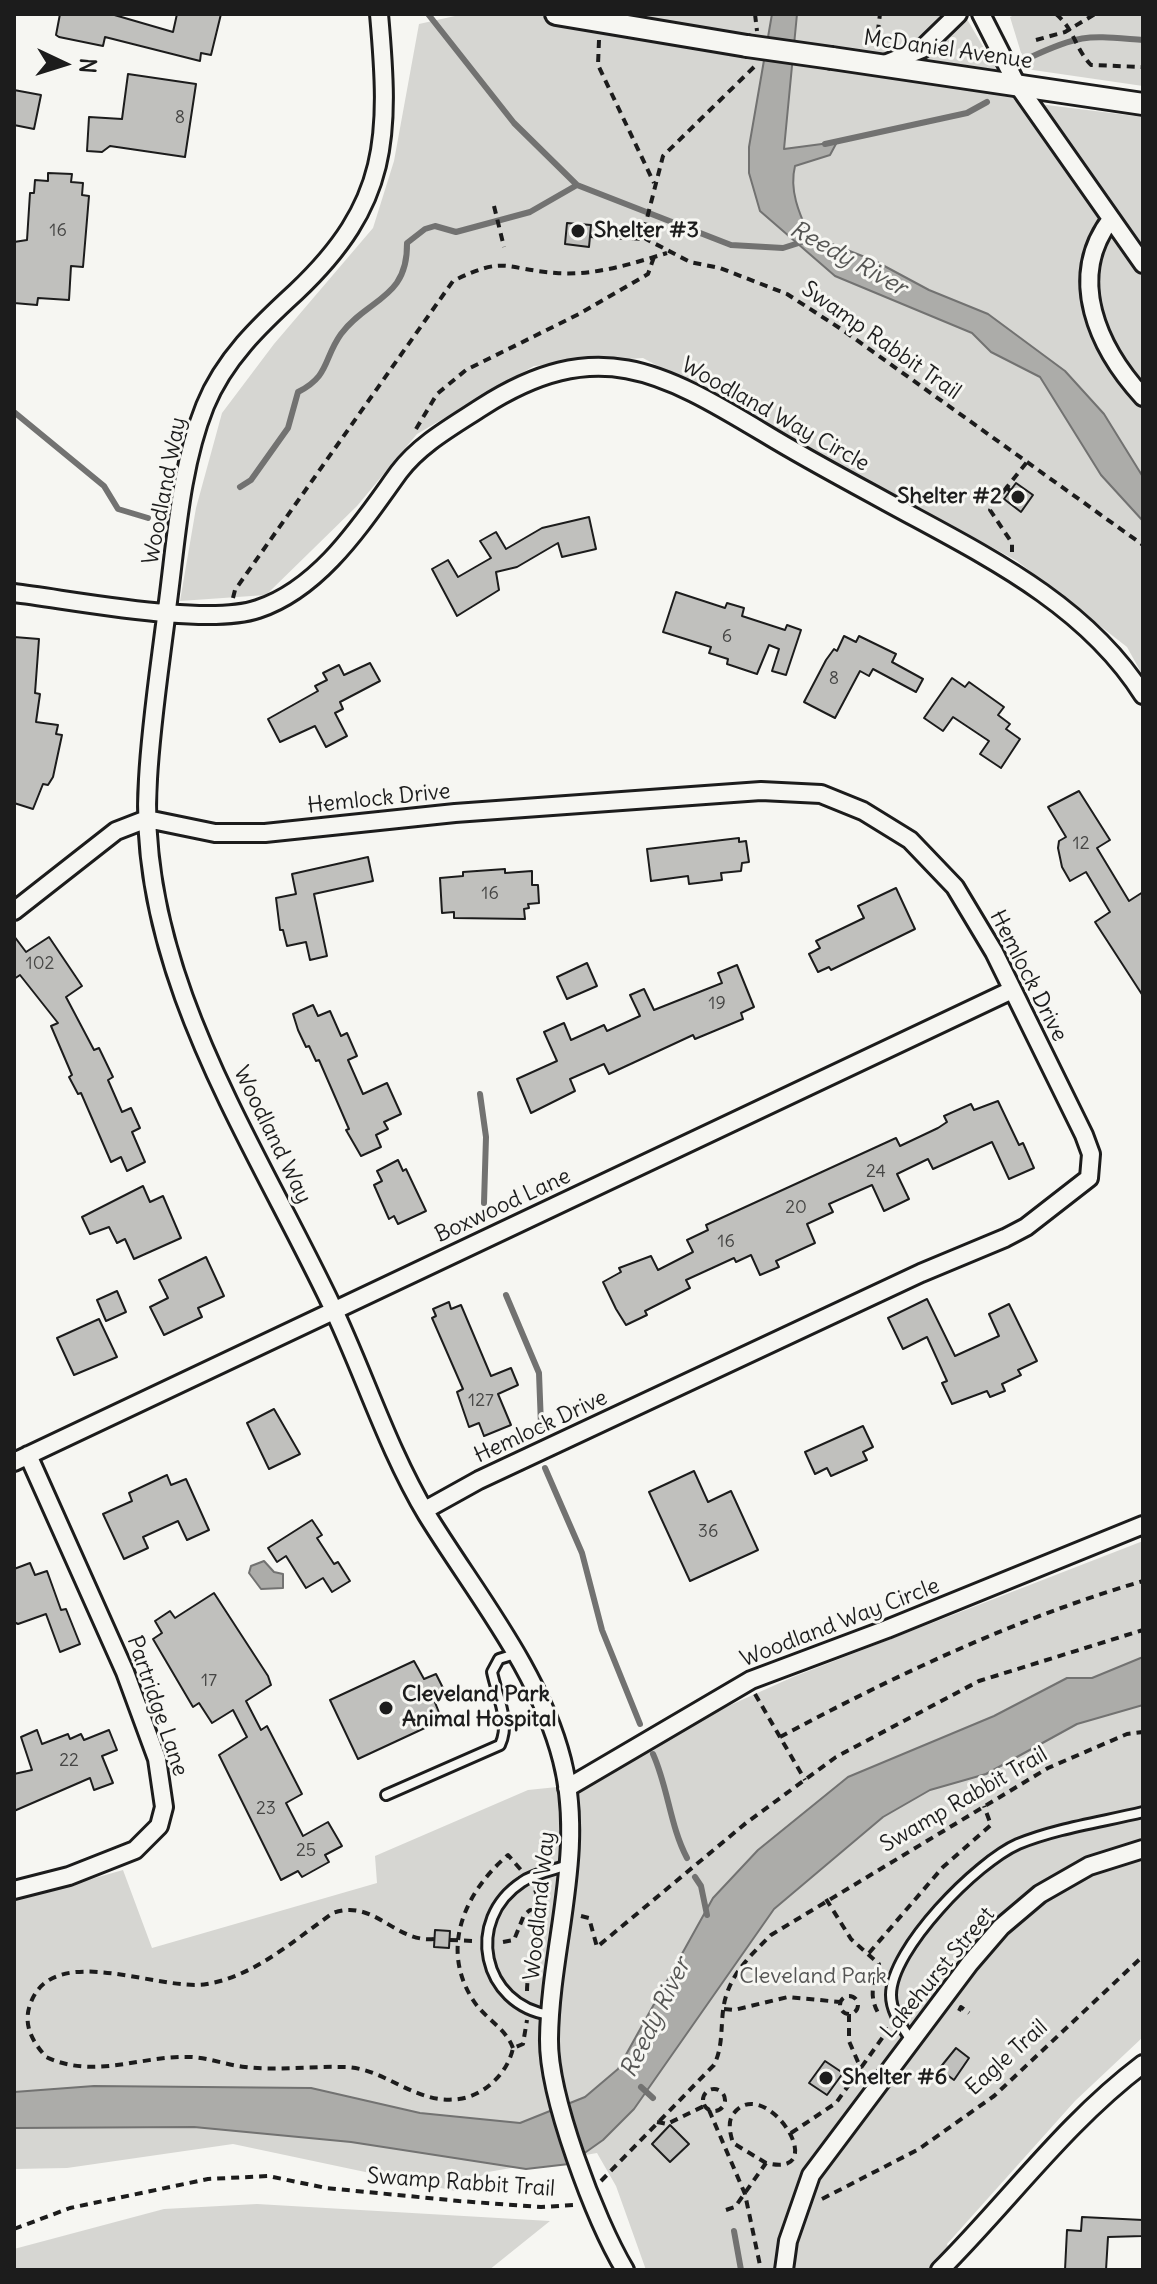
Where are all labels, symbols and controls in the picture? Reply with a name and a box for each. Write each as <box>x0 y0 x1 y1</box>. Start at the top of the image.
north arrow <box>24 24 104 104</box>
street label: McDaniel Avenue <box>862 25 1034 75</box>
text: N <box>73 57 102 74</box>
house number: 8 <box>175 107 185 129</box>
water label: Reedy River <box>785 215 911 303</box>
place label: Shelter #3 <box>594 218 699 244</box>
house number: 16 <box>49 220 67 242</box>
marker: Shelter #3 <box>569 222 587 240</box>
street label: Swamp Rabbit Trail <box>796 276 966 406</box>
street label: Woodland Way Circle <box>676 352 874 478</box>
street label: Woodland Way <box>138 415 192 567</box>
place label: Shelter #2 <box>897 484 1002 510</box>
marker: Shelter #2 <box>1009 488 1027 506</box>
house number: 6 <box>722 626 732 648</box>
house number: 8 <box>829 668 839 690</box>
street label: Hemlock Drive <box>306 778 452 820</box>
house number: 12 <box>1072 833 1090 855</box>
house number: 16 <box>481 883 499 905</box>
street label: Hemlock Drive <box>984 906 1072 1046</box>
house number: 102 <box>26 953 54 975</box>
house number: 19 <box>708 993 726 1015</box>
street label: Woodland Way <box>227 1062 317 1208</box>
house number: 24 <box>866 1161 886 1183</box>
street label: Boxwood Lane <box>431 1163 575 1249</box>
house number: 20 <box>785 1197 807 1219</box>
house number: 16 <box>717 1231 735 1253</box>
street label: Hemlock Drive <box>470 1385 612 1469</box>
house number: 127 <box>468 1390 494 1412</box>
house number: 36 <box>698 1521 718 1543</box>
street label: Woodland Way Circle <box>737 1573 943 1673</box>
street label: Partridge Lane <box>121 1632 193 1780</box>
house number: 17 <box>201 1670 217 1692</box>
place label: Cleveland Park Animal Hospital <box>402 1682 556 1734</box>
marker: Cleveland Park Animal Hospital <box>377 1699 395 1717</box>
street label: Swamp Rabbit Trail <box>876 1741 1052 1859</box>
house number: 22 <box>59 1750 79 1772</box>
house number: 23 <box>256 1798 276 1820</box>
street label: Woodland Way <box>519 1830 561 1982</box>
house number: 25 <box>296 1840 316 1862</box>
street label: Lakehurst Street <box>875 1902 1001 2044</box>
water label: Reedy River <box>615 1954 697 2082</box>
park label: Cleveland Park <box>739 1964 887 1990</box>
street label: Eagle Trail <box>961 2015 1053 2101</box>
place label: Shelter #6 <box>842 2065 947 2091</box>
marker: Shelter #6 <box>817 2069 835 2087</box>
street label: Swamp Rabbit Trail <box>366 2163 556 2203</box>

